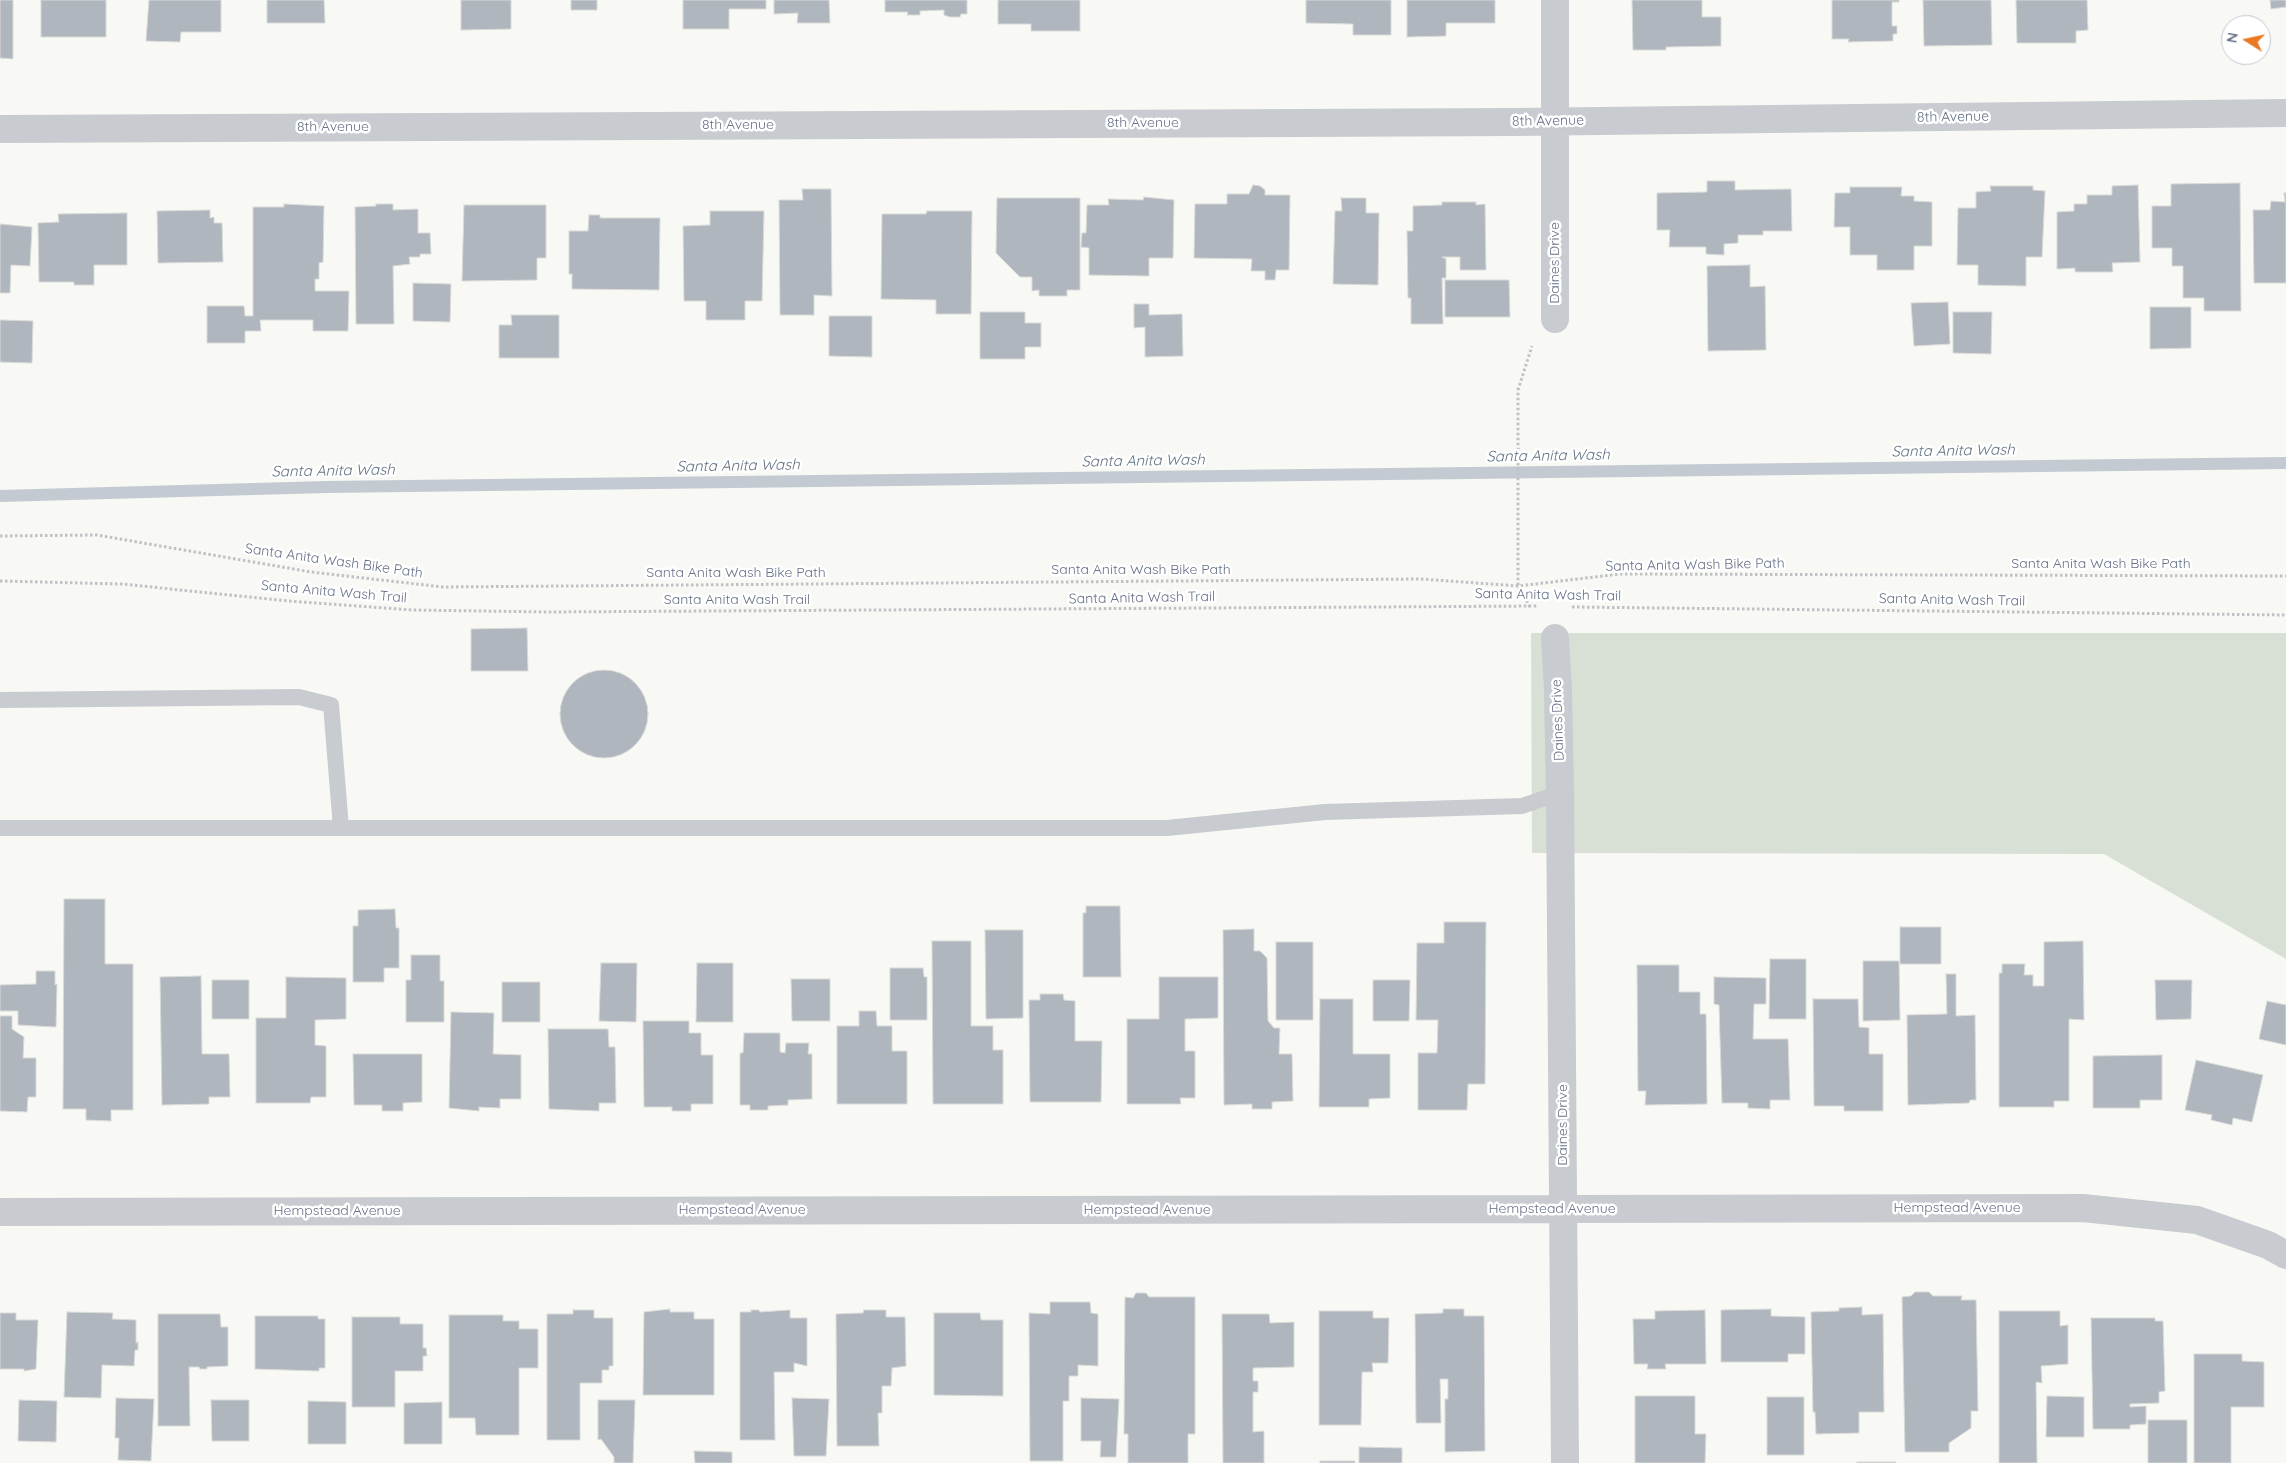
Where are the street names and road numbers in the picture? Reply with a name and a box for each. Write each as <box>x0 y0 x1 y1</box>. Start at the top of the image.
street label: 8th Avenue <box>1917 108 1989 126</box>
street label: 8th Avenue <box>1512 112 1584 130</box>
street label: 8th Avenue <box>1107 115 1179 131</box>
street label: 8th Avenue <box>702 117 774 133</box>
street label: 8th Avenue <box>297 119 369 135</box>
street label: Daines Drive <box>1547 222 1563 304</box>
street label: Santa Anita Wash Bike Path <box>244 540 424 582</box>
street label: Santa Anita Wash Bike Path <box>1605 555 1785 575</box>
street label: Santa Anita Wash Bike Path <box>2011 556 2191 572</box>
street label: Santa Anita Wash Bike Path <box>1051 562 1231 578</box>
street label: Santa Anita Wash Bike Path <box>646 565 826 581</box>
street label: Santa Anita Wash Trail <box>260 577 408 607</box>
street label: Santa Anita Wash Trail <box>1475 585 1621 605</box>
street label: Santa Anita Wash Trail <box>1069 588 1215 608</box>
street label: Santa Anita Wash Trail <box>1879 590 2025 610</box>
street label: Santa Anita Wash Trail <box>664 592 810 608</box>
street label: Daines Drive <box>1548 679 1568 761</box>
street label: Daines Drive <box>1555 1084 1571 1166</box>
street label: Hempstead Avenue <box>1893 1200 2021 1216</box>
street label: Hempstead Avenue <box>1488 1201 1616 1217</box>
street label: Hempstead Avenue <box>678 1202 806 1218</box>
street label: Hempstead Avenue <box>1083 1202 1211 1218</box>
street label: Hempstead Avenue <box>273 1203 401 1219</box>

